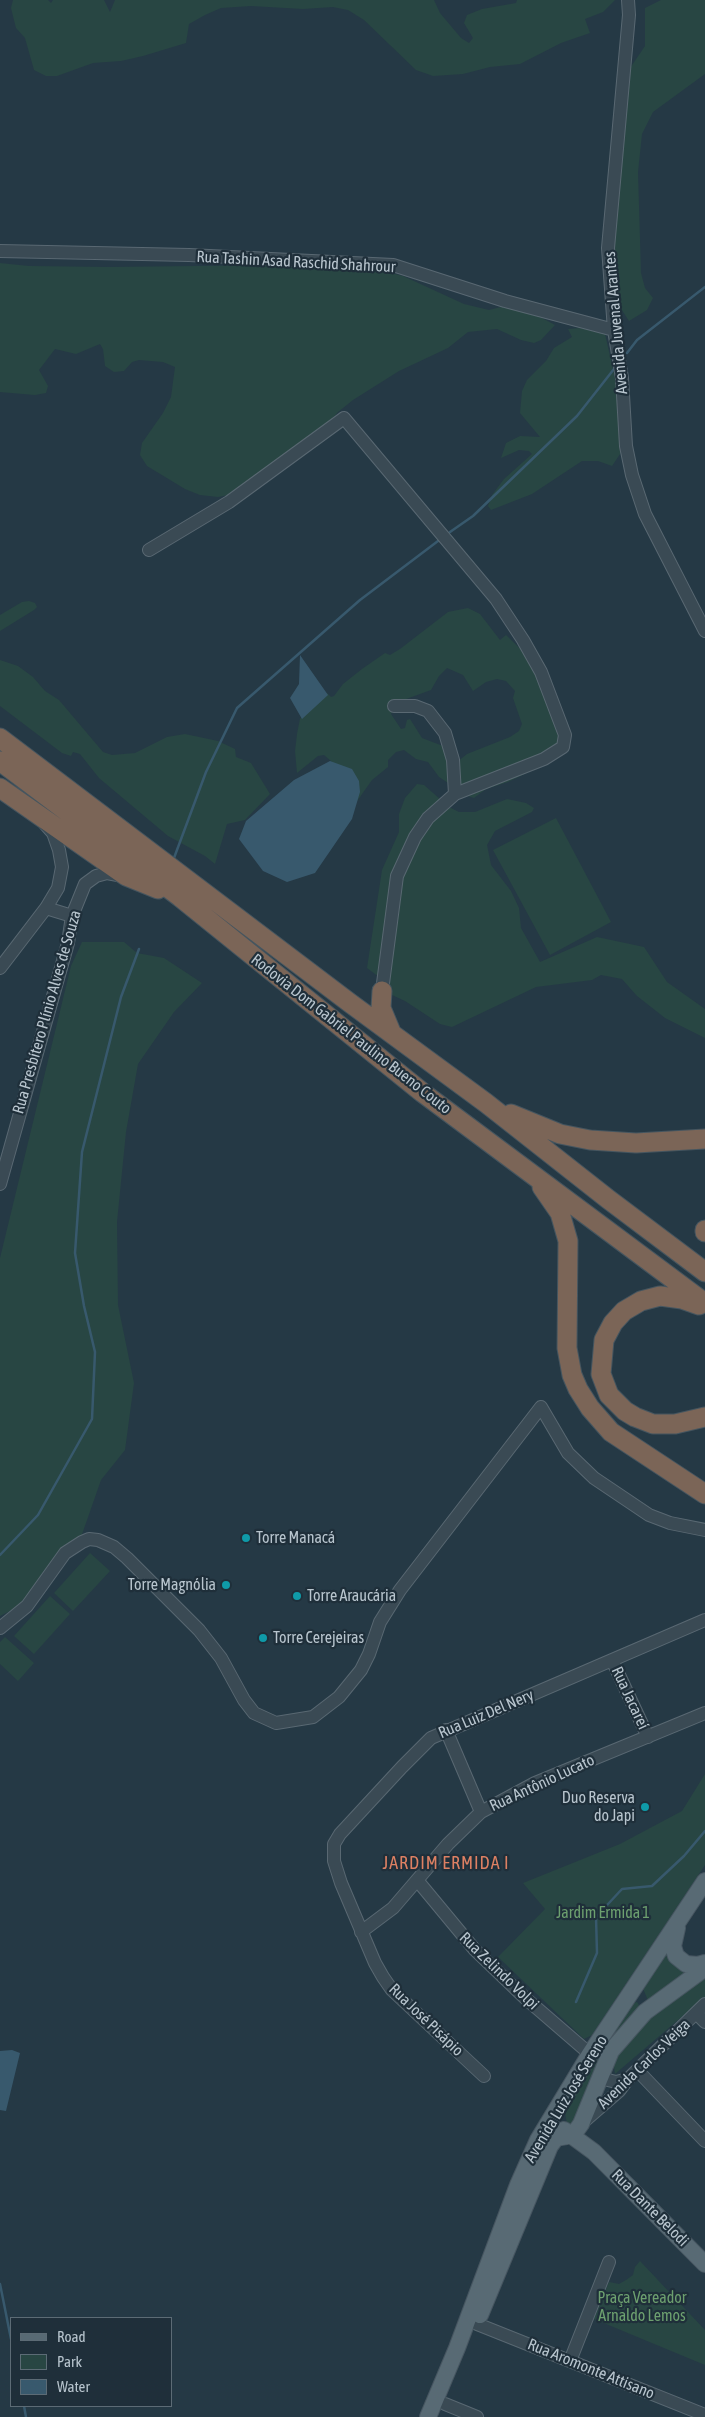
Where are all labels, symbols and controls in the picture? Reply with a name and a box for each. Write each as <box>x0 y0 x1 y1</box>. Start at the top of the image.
street label: Rua Tashin Asad Raschid Shahrour <box>196 247 396 277</box>
street label: Avenida Juvenal Arantes <box>600 251 632 395</box>
street label: Rua Presbítero Plínio Alves de Souza <box>9 908 85 1116</box>
street label: Rodovia Dom Gabriel Paulino Bueno Couto <box>247 950 455 1118</box>
place label: Torre Manacá <box>256 1528 335 1548</box>
marker: Torre Manacá <box>240 1532 252 1544</box>
place label: Torre Magnólia <box>128 1575 216 1595</box>
marker: Torre Magnólia <box>220 1579 232 1591</box>
place label: Torre Araucária <box>307 1586 396 1606</box>
marker: Torre Araucária <box>291 1590 303 1602</box>
place label: Torre Cerejeiras <box>273 1628 364 1648</box>
marker: Torre Cerejeiras <box>257 1632 269 1644</box>
street label: Rua Jacareí <box>607 1664 653 1732</box>
street label: Rua Luiz Del Nery <box>435 1685 537 1743</box>
street label: Rua Antônio Lucato <box>487 1750 597 1816</box>
place label: Duo Reserva do Japi <box>562 1788 635 1826</box>
marker: Duo Reserva do Japi <box>639 1801 651 1813</box>
district label: JARDIM ERMIDA I <box>381 1852 511 1874</box>
park label: Jardim Ermida 1 <box>556 1903 650 1923</box>
street label: Rua Zelindo Volpi <box>455 1928 543 2014</box>
street label: Rua José Pisápio <box>385 1980 467 2060</box>
street label: Avenida Carlos Veiga <box>594 2015 694 2113</box>
street label: Avenida Luiz José Sereno <box>520 2032 612 2166</box>
street label: Rua Dante Belodi <box>607 2165 693 2251</box>
park label: Praça Vereador Arnaldo Lemos <box>597 2288 687 2326</box>
legend <box>10 2317 172 2407</box>
text: Road <box>57 2328 86 2345</box>
street label: Rua Aromonte Attisano <box>525 2335 657 2403</box>
text: Park <box>57 2353 82 2370</box>
text: Water <box>57 2378 90 2395</box>

